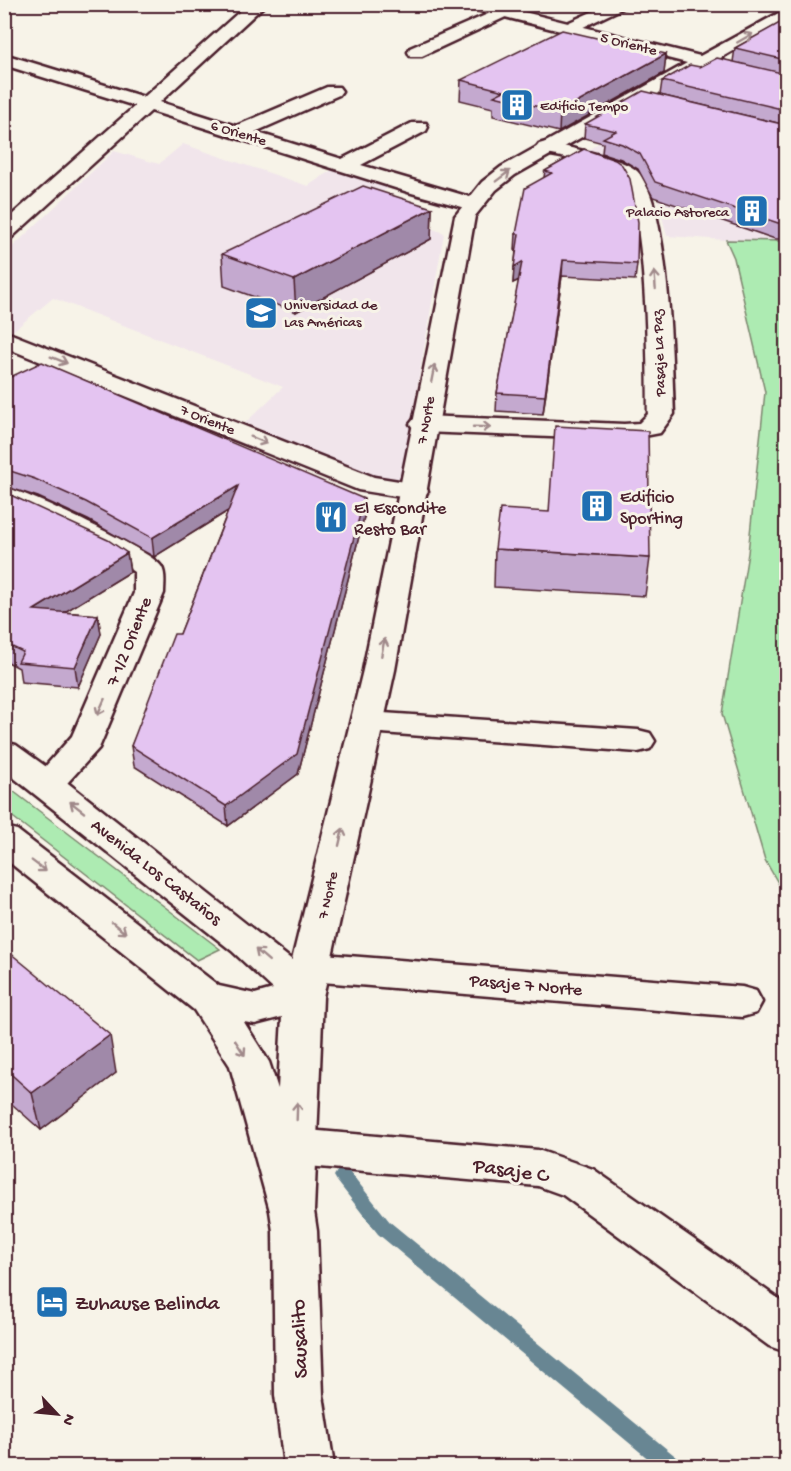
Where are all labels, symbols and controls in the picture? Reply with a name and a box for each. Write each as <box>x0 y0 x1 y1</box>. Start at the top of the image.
street label: 5 Oriente <box>598 29 659 61</box>
one-way arrow <box>736 32 753 44</box>
building icon: Edificio Tempo <box>499 87 535 123</box>
place label: Edificio Tempo <box>540 98 628 116</box>
street label: 6 Oriente <box>208 117 269 151</box>
one-way arrow <box>495 169 511 182</box>
building icon: Palacio Astoreca <box>734 193 770 229</box>
place label: Palacio Astoreca <box>625 204 730 222</box>
one-way arrow <box>649 271 660 291</box>
school or university icon: Universidad de Las Américas <box>243 295 279 331</box>
place label: Universidad de Las Américas <box>284 297 378 332</box>
street label: Pasaje La Paz <box>649 309 671 398</box>
one-way arrow <box>49 355 68 366</box>
one-way arrow <box>428 363 439 383</box>
street label: 7 Norte <box>414 395 440 447</box>
street label: 7 Oriente <box>176 401 238 440</box>
one-way arrow <box>471 421 491 432</box>
one-way arrow <box>249 435 268 446</box>
building icon: Edificio Sporting <box>579 488 615 524</box>
place label: Edificio Sporting <box>620 488 683 530</box>
restaurant icon: El Escondite Resto Bar <box>313 499 349 535</box>
place label: El Escondite Resto Bar <box>354 499 447 541</box>
street label: 7 1/2 Oriente <box>103 594 158 690</box>
one-way arrow <box>378 638 389 658</box>
one-way arrow <box>95 698 106 716</box>
one-way arrow <box>69 801 85 814</box>
street label: Avenida Los Castaños <box>86 815 226 931</box>
one-way arrow <box>335 828 347 847</box>
one-way arrow <box>31 859 47 872</box>
street label: 7 Norte <box>315 870 343 922</box>
one-way arrow <box>111 922 127 935</box>
one-way arrow <box>255 948 270 962</box>
street label: Pasaje 7 Norte <box>468 971 584 1002</box>
one-way arrow <box>234 1040 246 1056</box>
one-way arrow <box>292 1101 303 1121</box>
street label: Pasaje C <box>470 1155 551 1190</box>
hotel icon: Zuhause Belinda <box>34 1284 70 1320</box>
place label: Zuhause Belinda <box>75 1293 221 1318</box>
street label: Sausalito <box>288 1299 315 1379</box>
north arrow <box>27 1384 87 1444</box>
text: N <box>56 1410 78 1428</box>

